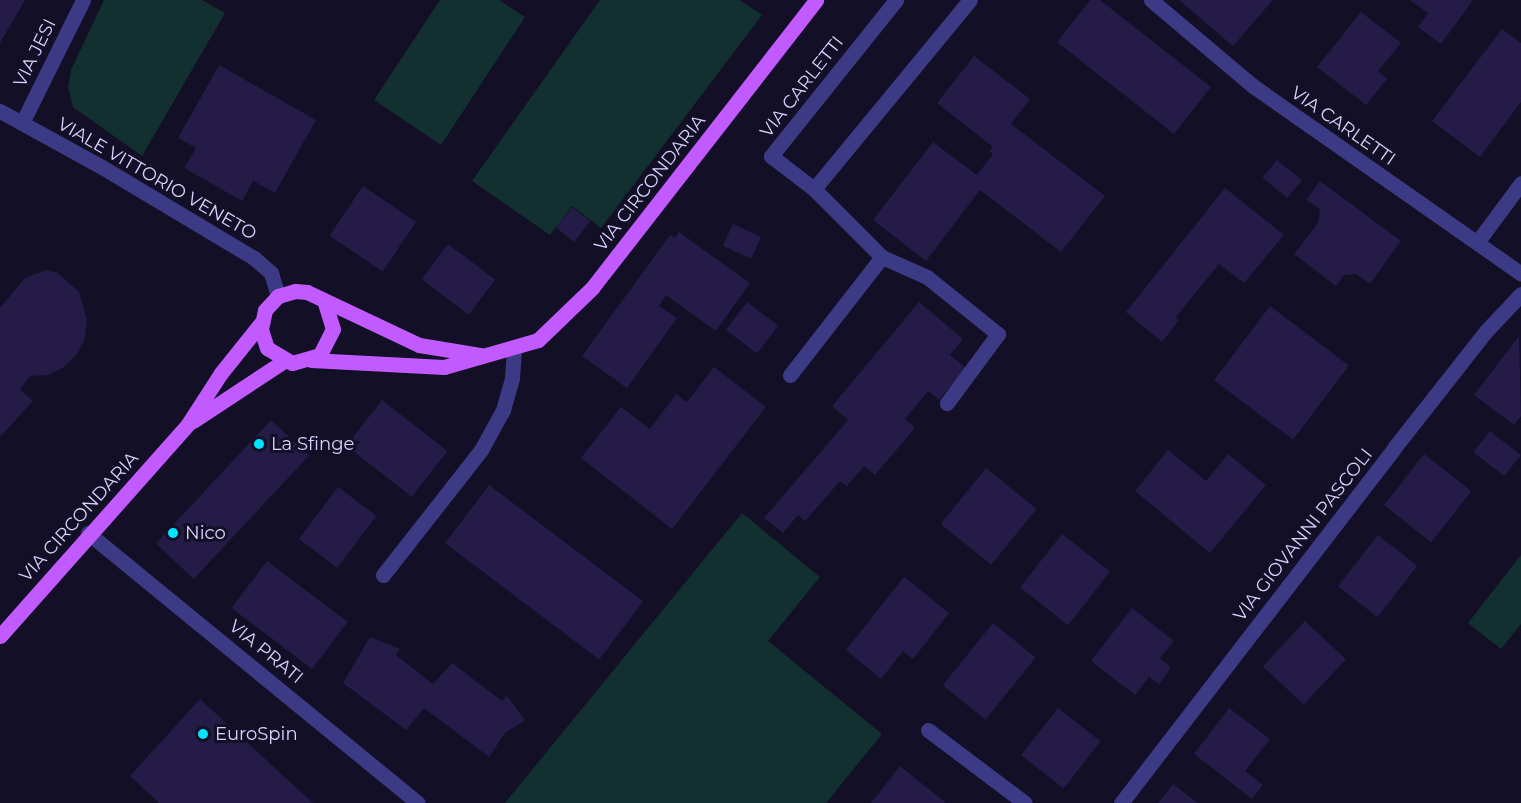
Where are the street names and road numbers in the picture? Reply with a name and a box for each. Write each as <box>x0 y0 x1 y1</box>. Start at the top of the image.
street label: VIA JESI <box>9 15 61 91</box>
street label: VIA CARLETTI <box>756 32 848 142</box>
street label: VIA CARLETTI <box>1287 82 1399 170</box>
street label: VIA CIRCONDARIA <box>590 110 710 256</box>
street label: VIALE VITTORIO VENETO <box>54 113 260 245</box>
street label: VIA GIOVANNI PASCOLI <box>1229 444 1377 626</box>
street label: VIA CIRCONDARIA <box>15 448 143 586</box>
street label: VIA PRATI <box>225 616 307 688</box>

